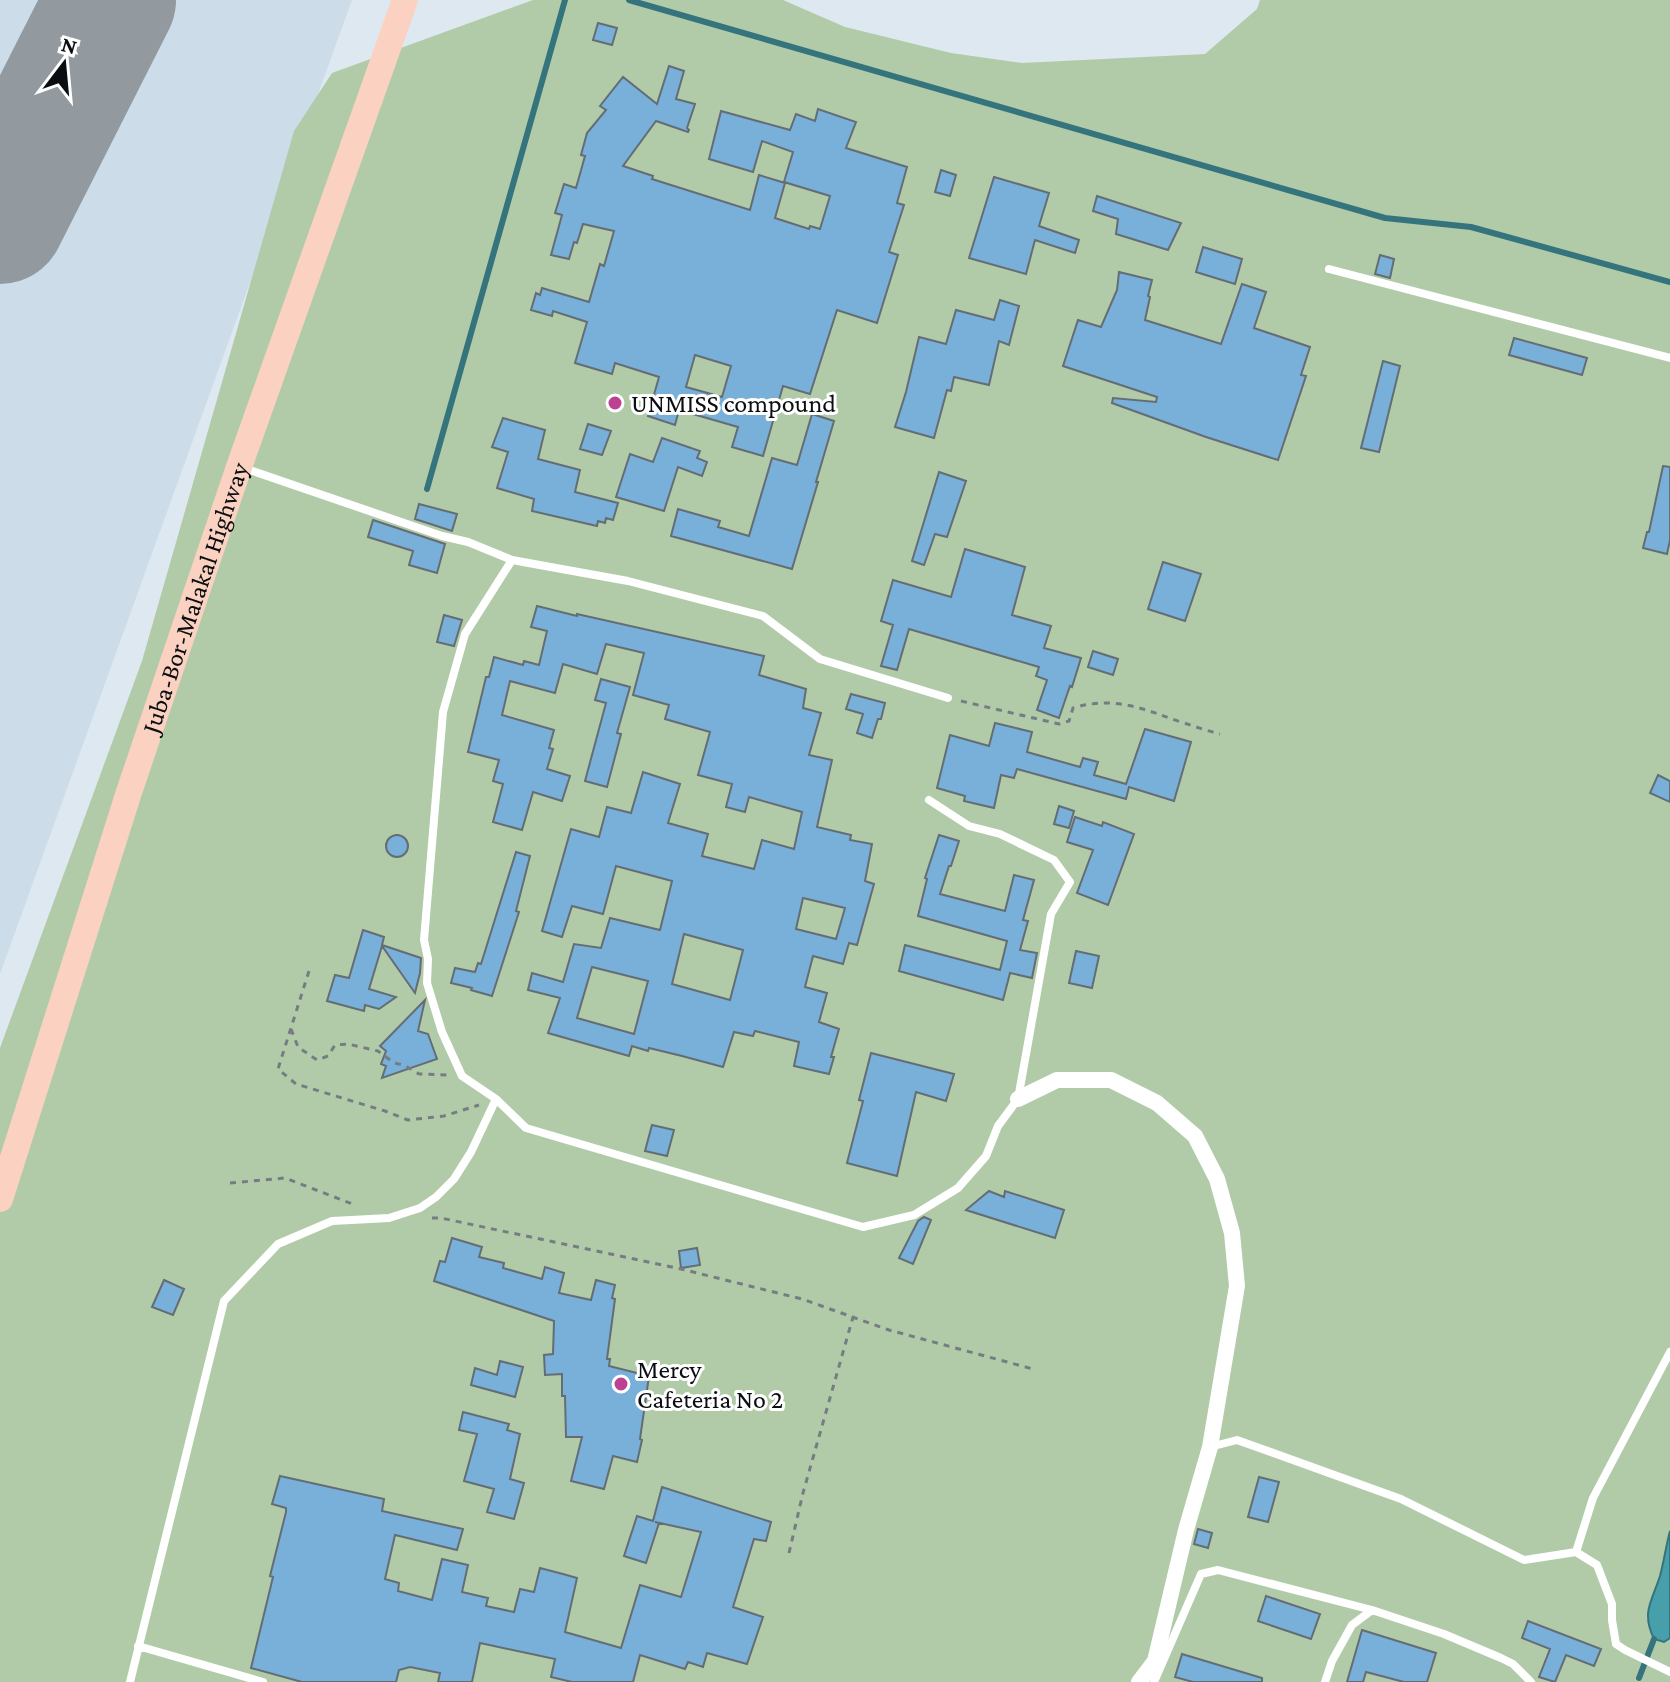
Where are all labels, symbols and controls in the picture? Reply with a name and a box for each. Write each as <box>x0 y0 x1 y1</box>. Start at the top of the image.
north arrow <box>24 24 104 104</box>
text: N <box>59 31 80 59</box>
place label: UNMISS compound <box>631 389 836 418</box>
marker: UNMISS compound <box>606 394 624 412</box>
street label: Juba-Bor-Malakal Highway <box>135 458 255 739</box>
place label: Mercy Cafeteria No 2 <box>637 1355 783 1414</box>
marker: Mercy Cafeteria No 2 <box>612 1375 630 1393</box>

